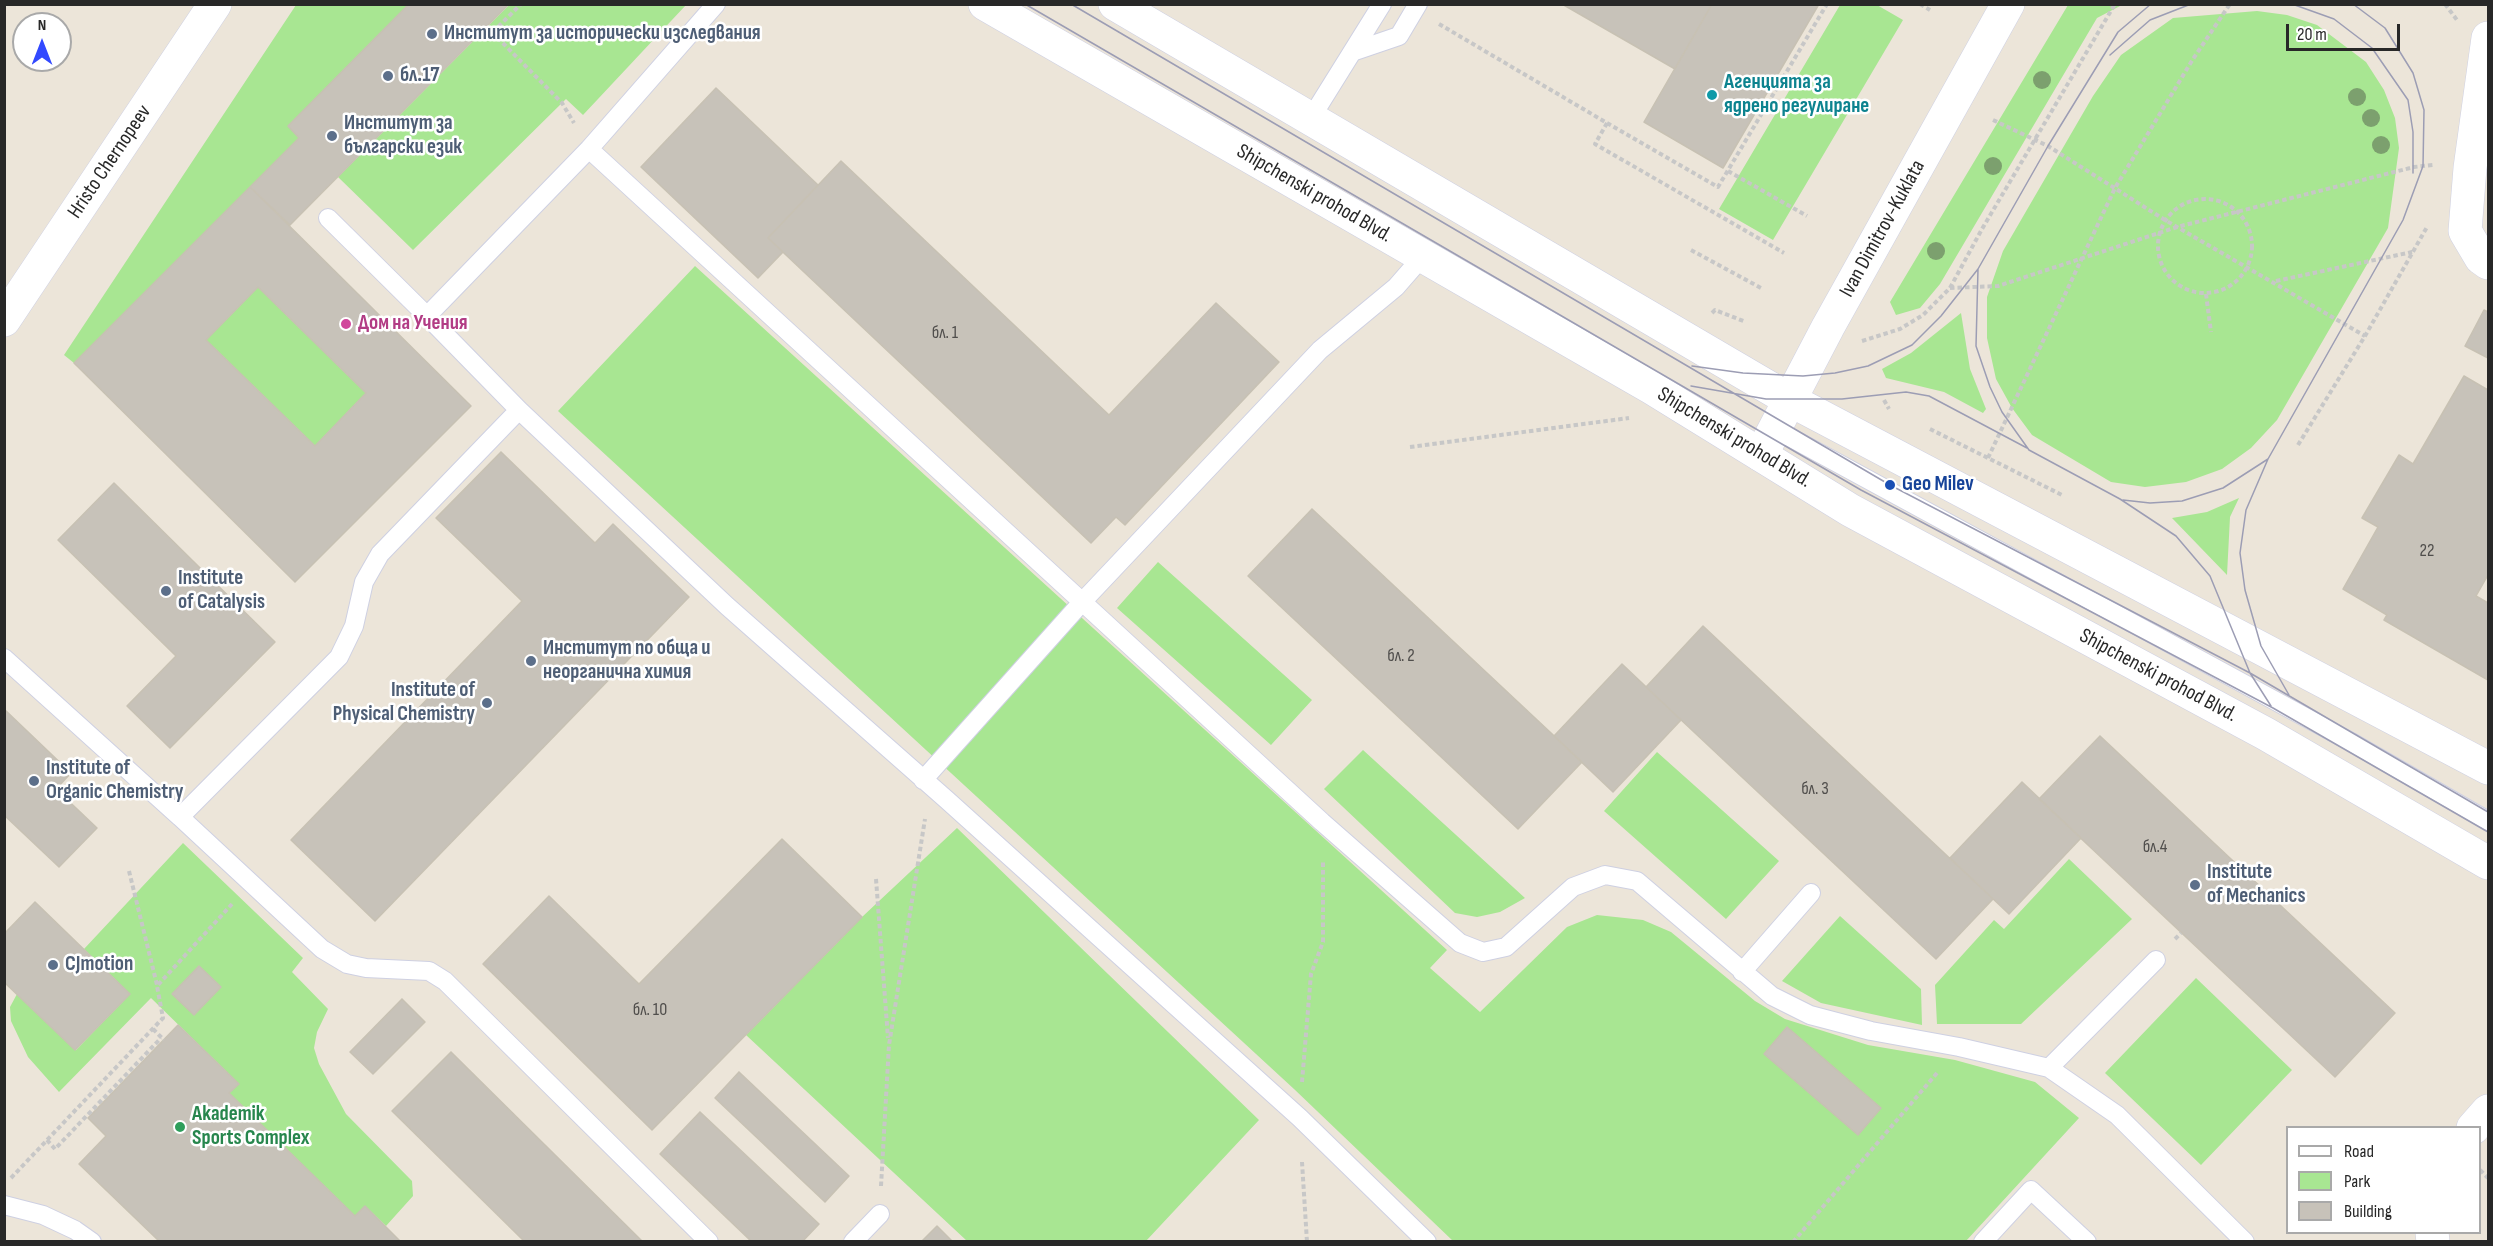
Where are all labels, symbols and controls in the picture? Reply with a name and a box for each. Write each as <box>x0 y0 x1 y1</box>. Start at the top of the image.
north arrow <box>12 12 72 72</box>
scale bar <box>2289 12 2403 50</box>
text: N <box>38 16 46 35</box>
place label: Институт за исторически изследвания <box>444 21 761 47</box>
text: 20 m <box>2297 24 2327 45</box>
marker: Институт за исторически изследвания <box>425 27 439 41</box>
place label: бл.17 <box>400 63 439 89</box>
marker: бл.17 <box>381 69 395 83</box>
place label: Агенцията за ядрено регулиране <box>1724 70 1869 120</box>
marker: Агенцията за ядрено регулиране <box>1705 88 1719 102</box>
street label: Hristo Chernopeev <box>63 101 157 223</box>
place label: Институт за български език <box>344 111 462 161</box>
marker: Институт за български език <box>325 129 339 143</box>
street label: Shipchenski prohod Blvd. <box>1232 139 1396 249</box>
street label: Ivan Dimitrov-Kuklata <box>1835 156 1931 302</box>
place label: Дом на Учения <box>358 311 468 337</box>
marker: Дом на Учения <box>339 317 353 331</box>
house number: бл. 1 <box>932 322 958 344</box>
street label: Shipchenski prohod Blvd. <box>1652 382 1816 494</box>
place label: Geo Milev <box>1902 472 1974 498</box>
marker: Geo Milev <box>1883 478 1897 492</box>
house number: 22 <box>2420 540 2434 562</box>
place label: Institute of Catalysis <box>178 566 265 616</box>
marker: Institute of Catalysis <box>159 584 173 598</box>
street label: Shipchenski prohod Blvd. <box>2075 624 2241 728</box>
place label: Институт по обща и неорганична химия <box>543 636 710 686</box>
house number: бл. 2 <box>1387 645 1415 667</box>
marker: Институт по обща и неорганична химия <box>524 654 538 668</box>
place label: Institute of Physical Chemistry <box>333 678 475 728</box>
marker: Institute of Physical Chemistry <box>480 696 494 710</box>
place label: Institute of Organic Chemistry <box>46 756 184 806</box>
marker: Institute of Organic Chemistry <box>27 774 41 788</box>
house number: бл. 3 <box>1801 778 1829 800</box>
house number: бл.4 <box>2143 836 2167 858</box>
place label: Institute of Mechanics <box>2207 860 2306 910</box>
marker: Institute of Mechanics <box>2188 878 2202 892</box>
place label: CJmotion <box>65 952 133 978</box>
marker: CJmotion <box>46 958 60 972</box>
house number: бл. 10 <box>633 999 667 1021</box>
place label: Akademik Sports Complex <box>192 1102 309 1152</box>
marker: Akademik Sports Complex <box>173 1120 187 1134</box>
legend <box>2286 1126 2481 1234</box>
text: Road <box>2344 1141 2374 1162</box>
text: Park <box>2344 1171 2370 1192</box>
text: Building <box>2344 1201 2392 1222</box>

